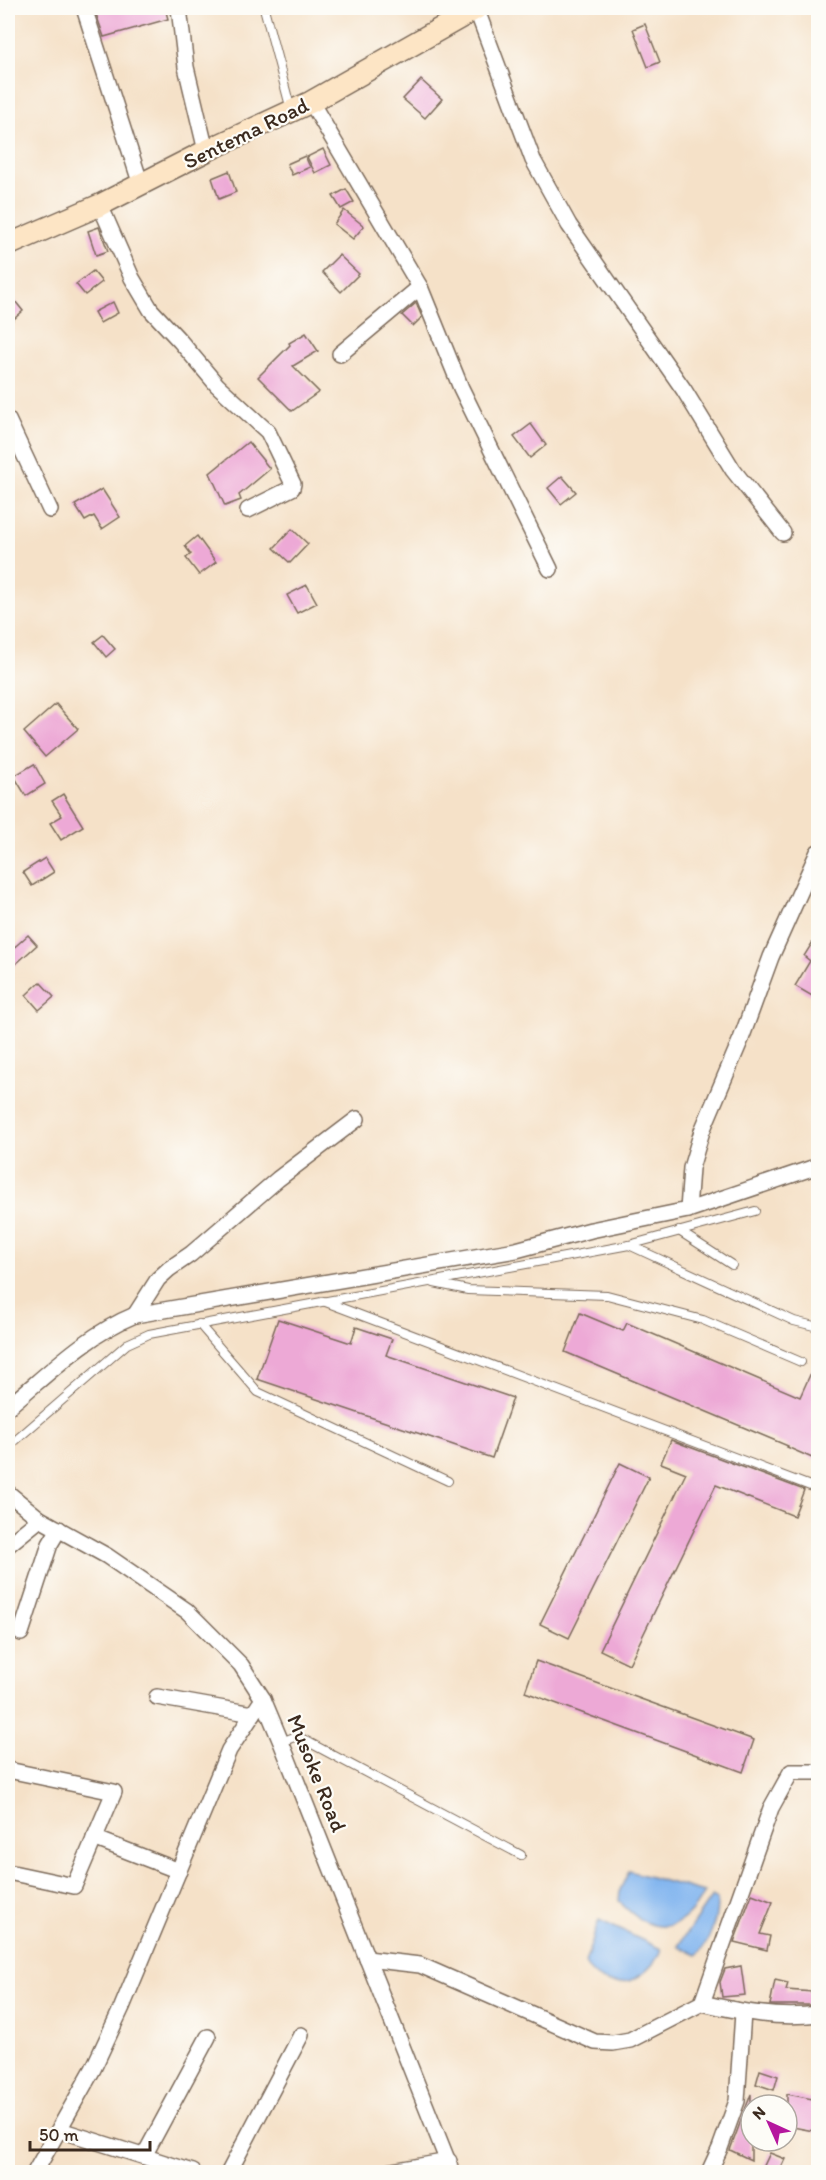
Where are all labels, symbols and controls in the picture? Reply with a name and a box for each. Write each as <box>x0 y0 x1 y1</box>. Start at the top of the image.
street label: Sentema Road <box>179 91 313 175</box>
street label: Musoke Road <box>281 1710 353 1836</box>
north arrow <box>739 2093 799 2153</box>
text: N <box>748 2102 769 2123</box>
scale bar <box>30 2114 150 2152</box>
text: 50 m <box>39 2124 79 2146</box>

